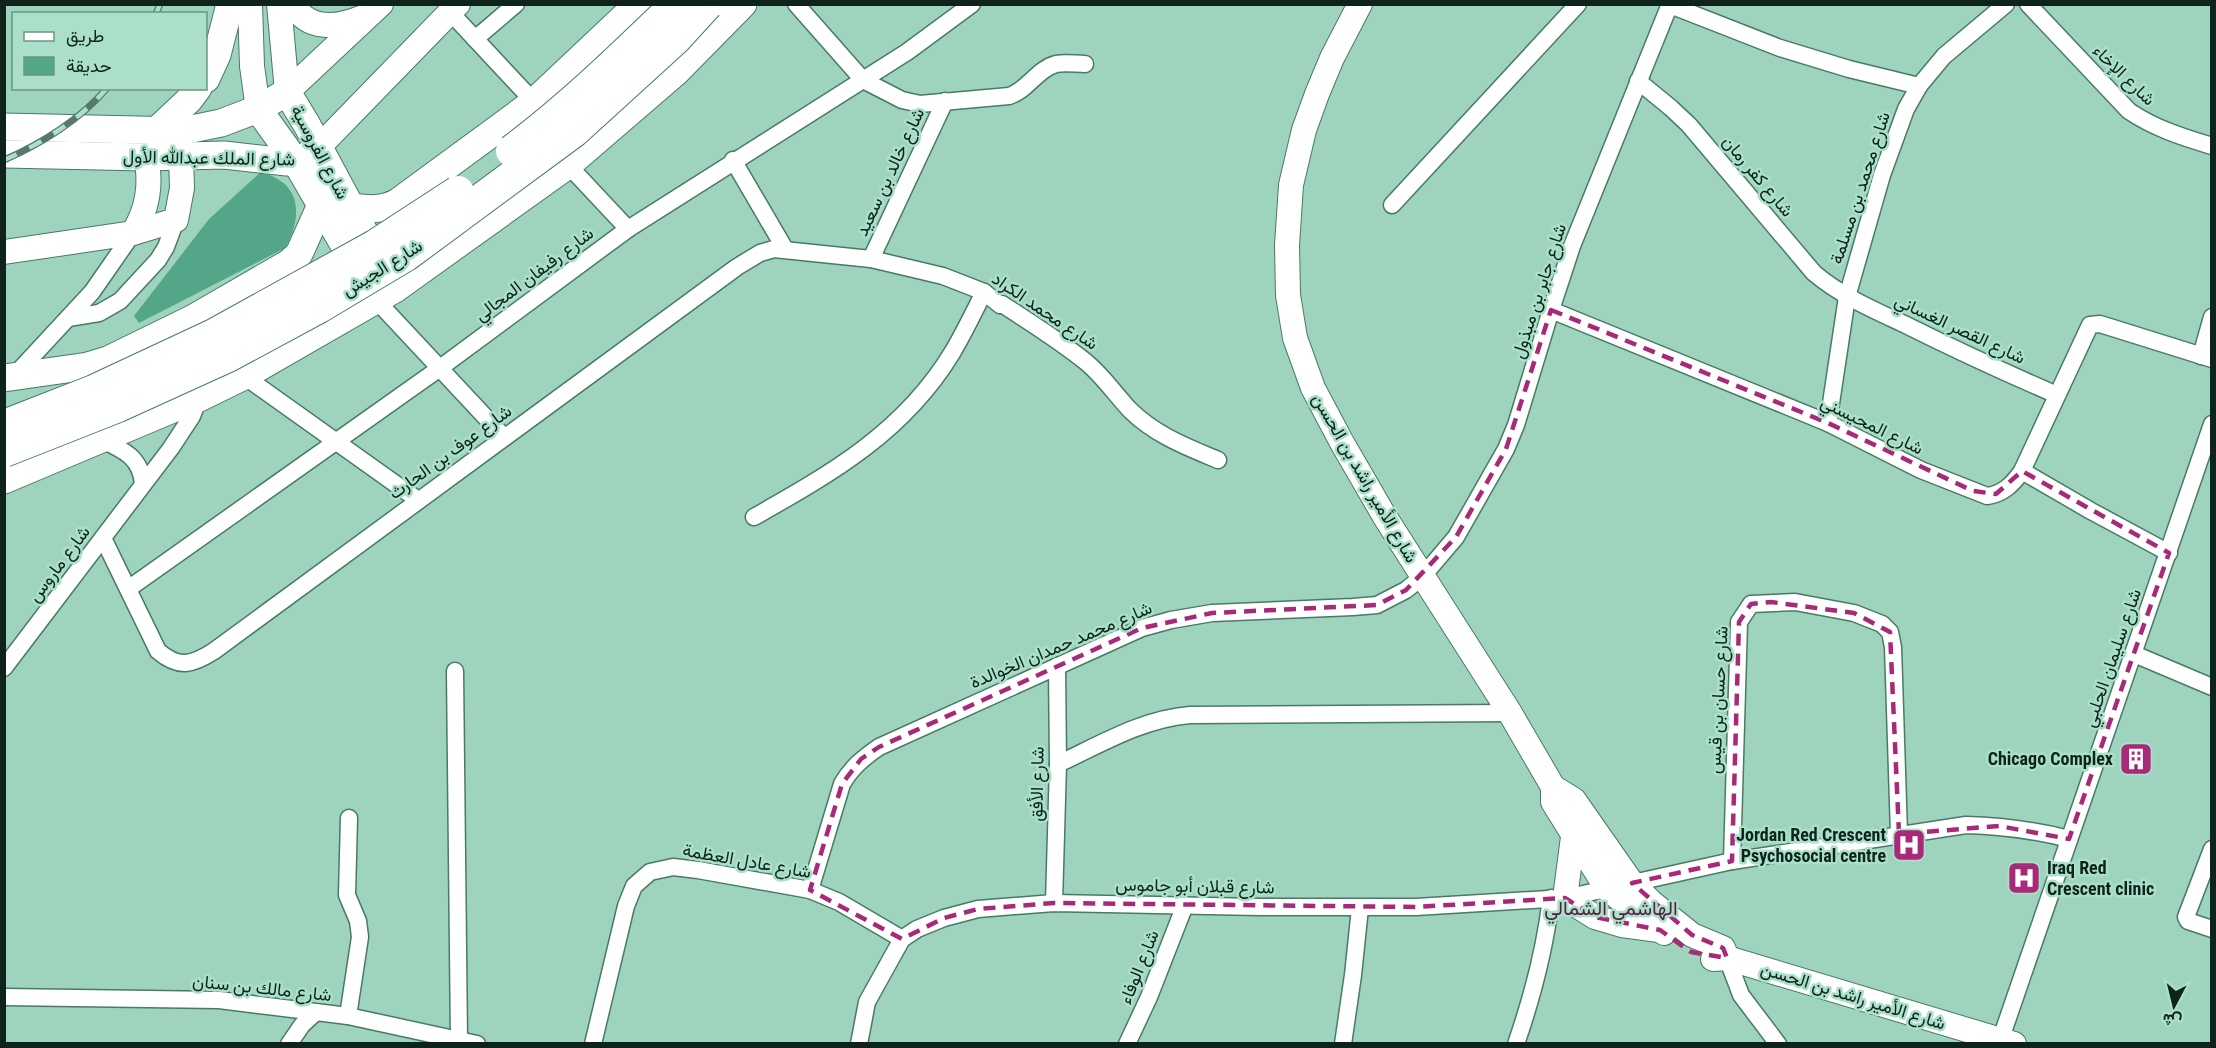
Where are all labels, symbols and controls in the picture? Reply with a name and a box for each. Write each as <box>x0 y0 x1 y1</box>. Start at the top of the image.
legend <box>12 12 207 90</box>
text: طريق <box>66 25 104 47</box>
street label: شارع الإخاء <box>2087 40 2160 111</box>
text: حديقة <box>66 55 112 76</box>
street label: شارع الفروسية <box>285 101 354 203</box>
street label: شارع خالد بن سعيد <box>851 104 930 240</box>
street label: شارع محمد بن مسلمة <box>1825 109 1896 267</box>
street label: شارع كفر رمان <box>1717 131 1798 222</box>
street label: شارع الملك عبدالله الأول <box>123 145 295 172</box>
street label: شارع جابر بن مبذول <box>1507 221 1572 362</box>
street label: شارع رفيفان المجالي <box>470 222 600 329</box>
street label: شارع الجيش <box>338 235 427 302</box>
street label: شارع محمد الكراد <box>987 267 1102 355</box>
street label: شارع القصر الغساني <box>1889 289 2029 373</box>
street label: شارع الأمير راشد بن الحسن <box>1307 389 1422 567</box>
street label: شارع المحيسني <box>1815 391 1927 463</box>
street label: شارع عوف بن الحارث <box>384 400 516 505</box>
street label: شارع ماروس <box>23 522 96 607</box>
street label: شارع سليمان الحلبي <box>2078 586 2150 731</box>
street label: شارع محمد حمدان الخوالدة <box>967 597 1156 694</box>
street label: شارع حسان بن قيس <box>1703 625 1734 775</box>
building icon: Chicago Complex <box>2118 741 2154 777</box>
street label: شارع الأفق <box>1025 746 1050 822</box>
place label: Chicago Complex <box>1988 748 2113 769</box>
place label: Jordan Red Crescent Psychosocial centre <box>1736 824 1886 866</box>
hospital icon: Jordan Red Crescent Psychosocial centre <box>1891 827 1927 863</box>
street label: شارع عادل العظمة <box>681 839 813 884</box>
place label: Iraq Red Crescent clinic <box>2047 857 2154 899</box>
hospital icon: Iraq Red Crescent clinic <box>2006 860 2042 896</box>
street label: شارع قبلان أبو جاموس <box>1115 874 1275 899</box>
district label: الهاشمي الشمالي <box>1544 896 1678 925</box>
street label: شارع الوفاء <box>1114 927 1165 1008</box>
street label: شارع الأمير راشد بن الحسن <box>1758 957 1948 1036</box>
street label: شارع مالك بن سنان <box>191 970 333 1007</box>
north arrow <box>2144 976 2204 1036</box>
text: ش <box>2162 1010 2183 1031</box>

